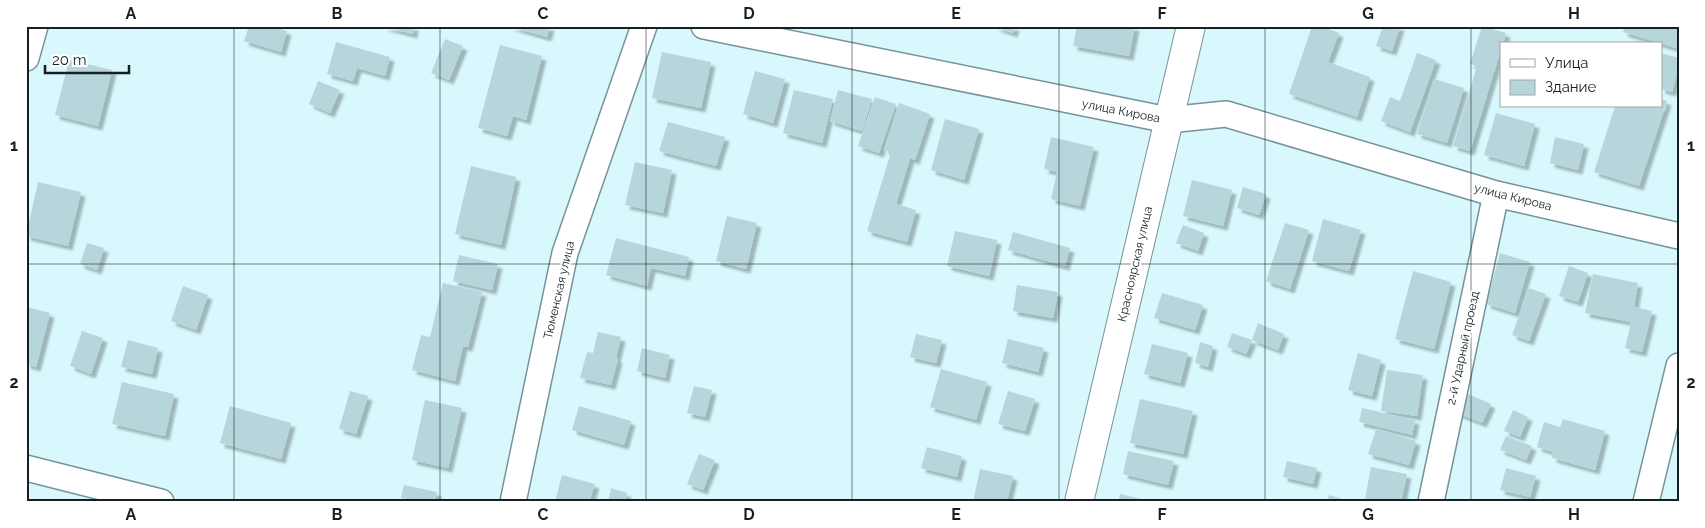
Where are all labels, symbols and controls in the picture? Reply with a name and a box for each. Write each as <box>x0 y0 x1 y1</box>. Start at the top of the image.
text: A <box>126 4 137 23</box>
text: B <box>332 4 343 23</box>
text: C <box>538 4 549 23</box>
text: D <box>743 4 755 23</box>
text: E <box>951 4 961 23</box>
text: F <box>1157 4 1167 23</box>
text: G <box>1362 4 1374 23</box>
text: H <box>1568 4 1580 23</box>
scale bar <box>45 42 129 74</box>
legend <box>1500 42 1662 108</box>
text: 20 m <box>52 51 87 69</box>
text: Улица <box>1545 54 1589 72</box>
text: Здание <box>1545 78 1597 96</box>
street label: улица Кирова <box>1081 97 1161 125</box>
text: 1 <box>10 136 18 155</box>
text: 1 <box>1687 136 1695 155</box>
street label: улица Кирова <box>1473 181 1553 213</box>
street label: Красноярская улица <box>1115 205 1155 323</box>
street label: Тюменская улица <box>541 240 577 340</box>
street label: 2-й Ударный проезд <box>1444 290 1482 406</box>
text: 2 <box>9 373 19 392</box>
text: 2 <box>1686 373 1696 392</box>
text: A <box>126 505 137 524</box>
text: B <box>332 505 343 524</box>
text: C <box>538 505 549 524</box>
text: D <box>743 505 755 524</box>
text: E <box>951 505 961 524</box>
text: F <box>1157 505 1167 524</box>
text: G <box>1362 505 1374 524</box>
text: H <box>1568 505 1580 524</box>

